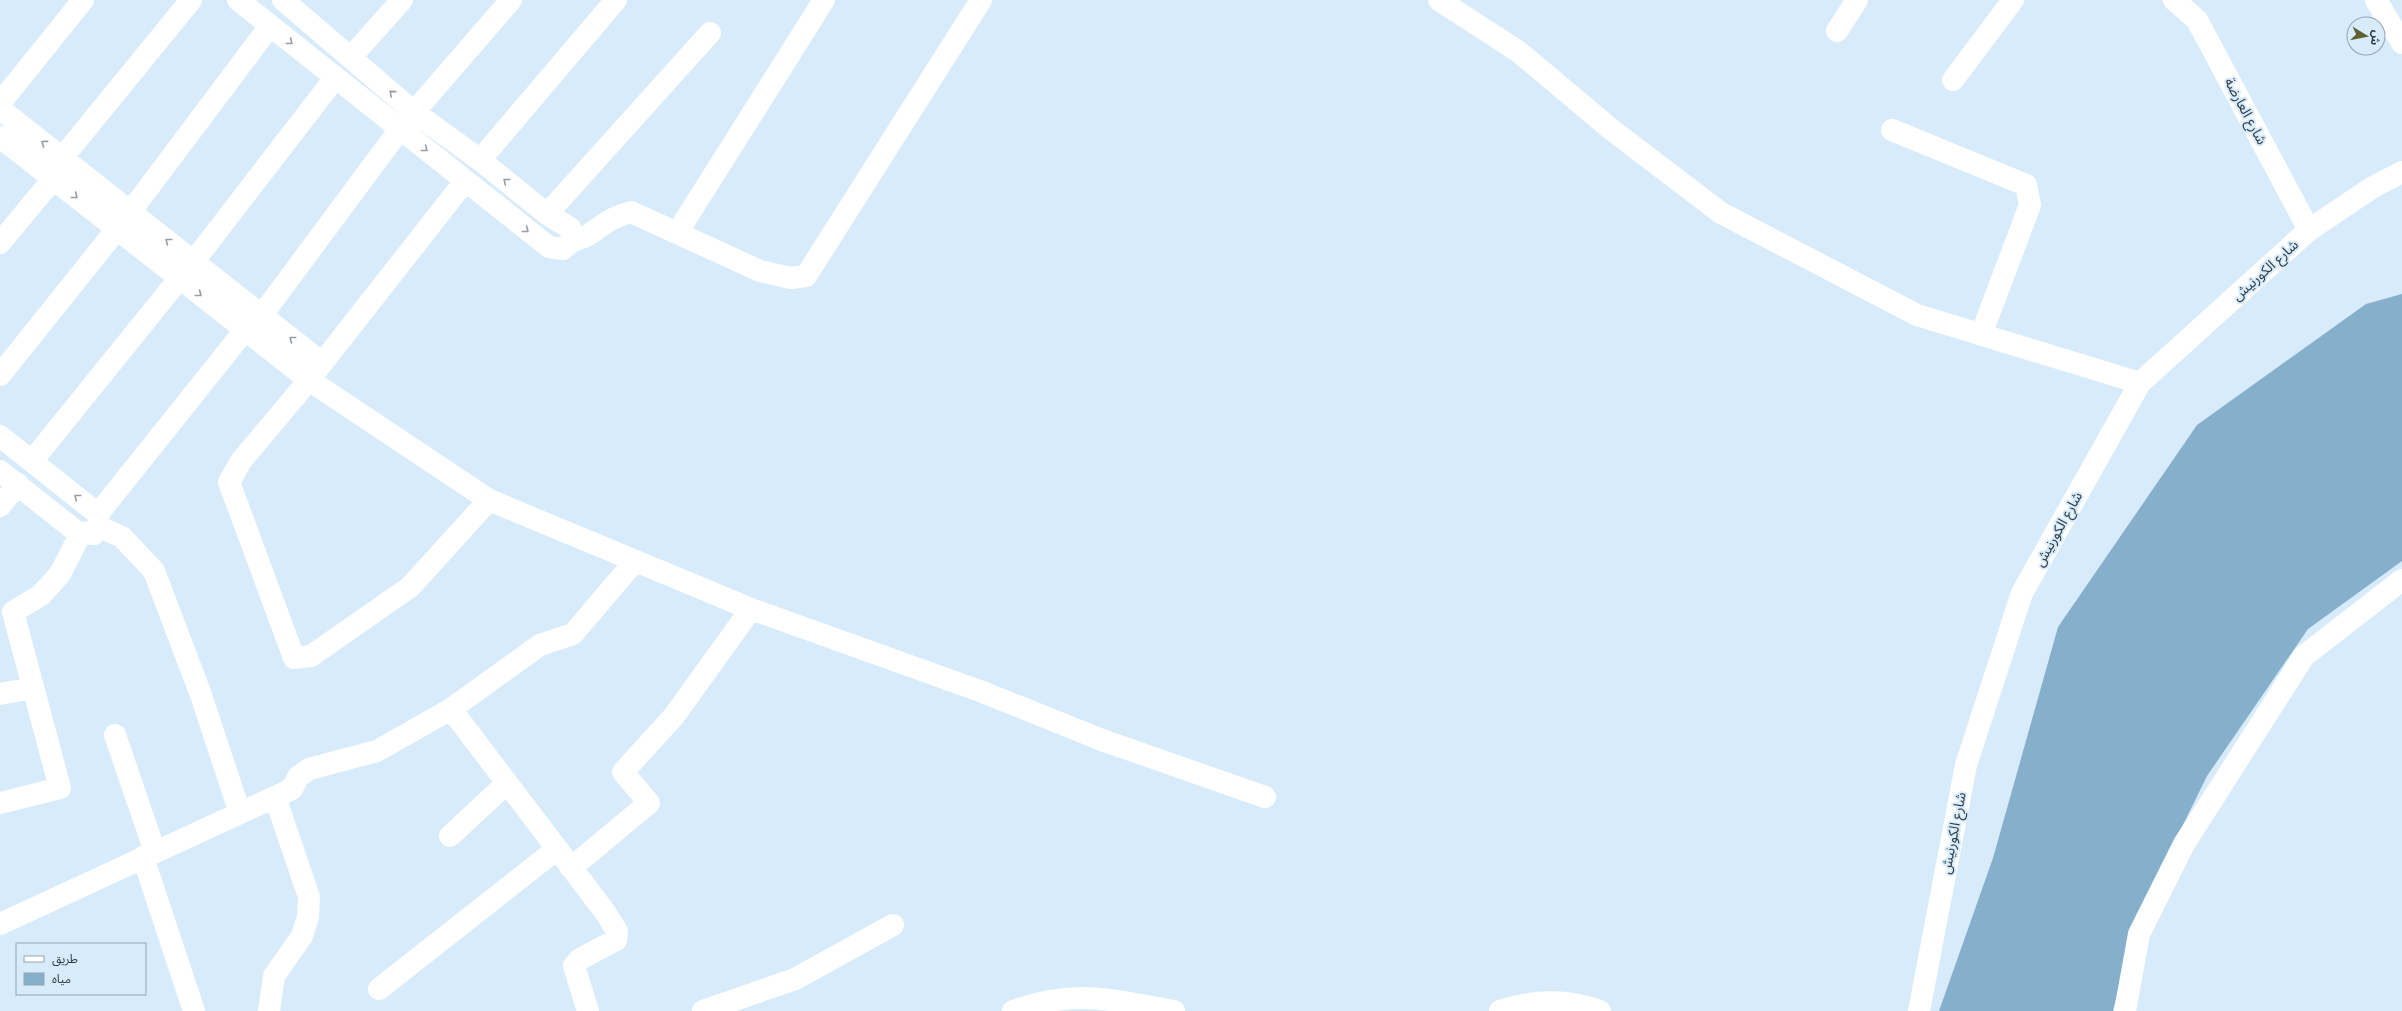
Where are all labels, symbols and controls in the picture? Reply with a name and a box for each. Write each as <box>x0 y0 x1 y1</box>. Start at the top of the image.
north arrow <box>2346 16 2386 56</box>
text: ش <box>2368 29 2385 47</box>
one-way arrow <box>286 37 293 44</box>
street label: شارع العارضة <box>2219 74 2272 149</box>
one-way arrow <box>389 90 397 98</box>
one-way arrow <box>41 140 48 147</box>
one-way arrow <box>420 144 427 151</box>
one-way arrow <box>503 179 510 186</box>
one-way arrow <box>70 192 77 199</box>
one-way arrow <box>522 225 529 232</box>
street label: شارع الكورنيش <box>2227 235 2303 306</box>
one-way arrow <box>165 238 172 245</box>
one-way arrow <box>194 289 201 296</box>
one-way arrow <box>289 336 296 343</box>
street label: شارع الكورنيش <box>2029 488 2088 571</box>
one-way arrow <box>75 495 82 502</box>
street label: شارع الكورنيش <box>1935 790 1972 876</box>
legend <box>16 943 146 995</box>
text: طريق <box>52 950 78 967</box>
text: مياه <box>52 970 71 987</box>

